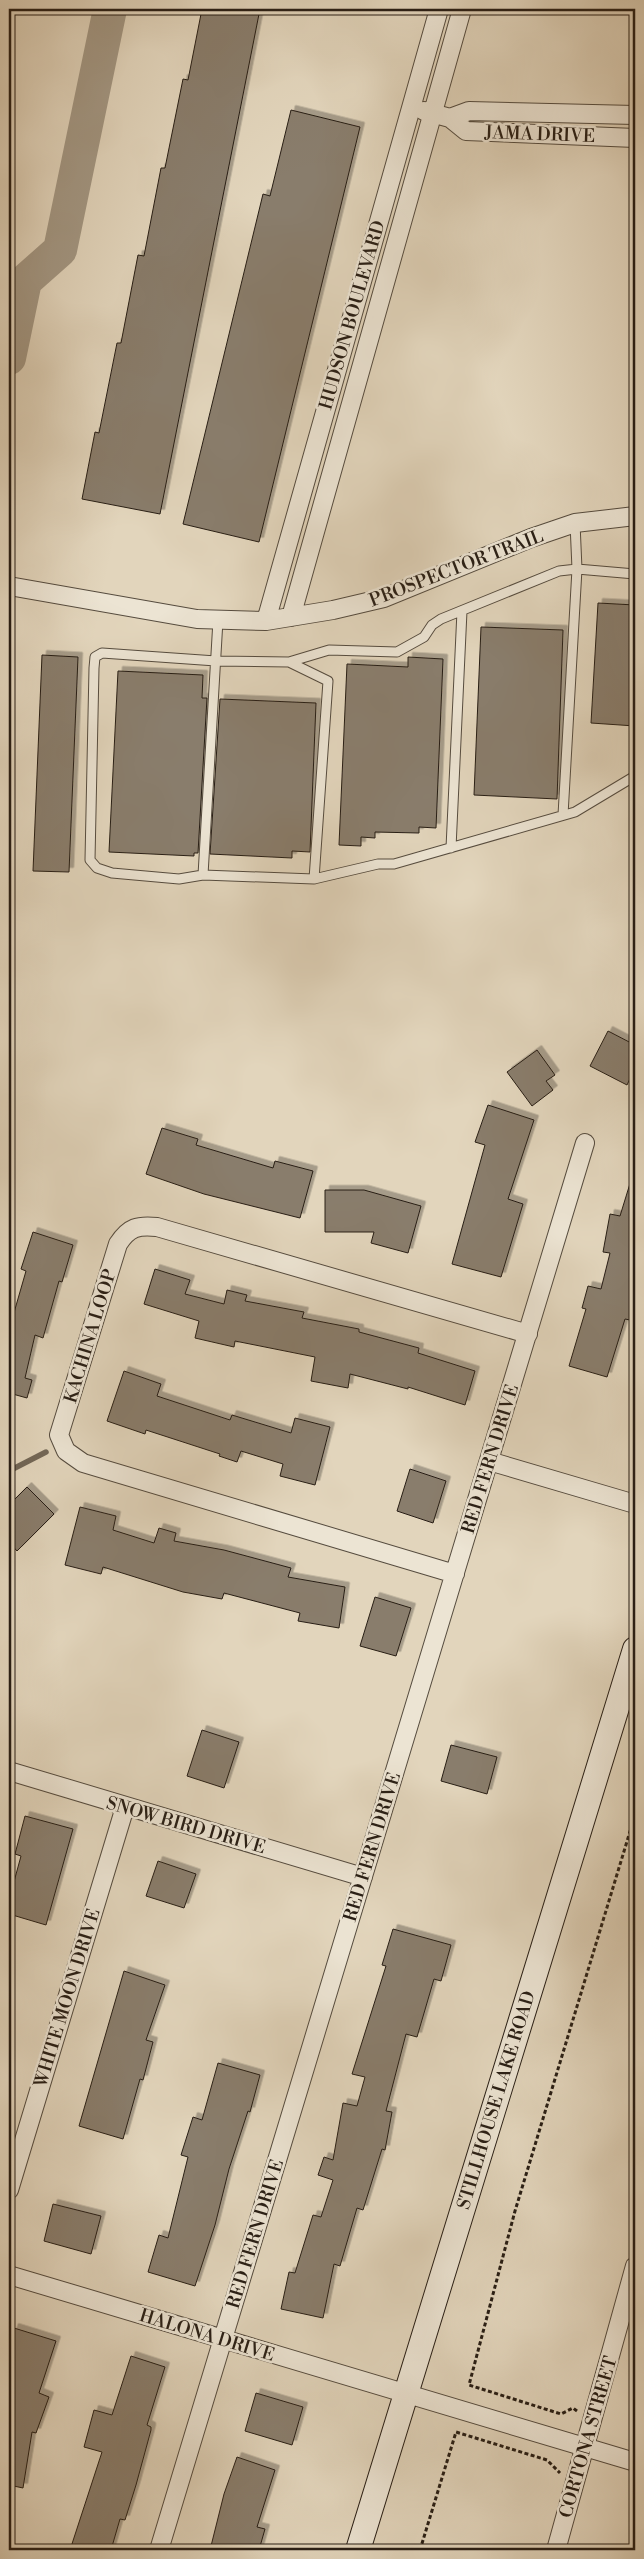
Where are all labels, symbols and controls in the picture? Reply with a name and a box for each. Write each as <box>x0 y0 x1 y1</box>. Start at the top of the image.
street label: JAMA DRIVE <box>483 121 596 148</box>
street label: HUDSON BOULEVARD <box>314 218 391 412</box>
street label: PROSPECTOR TRAIL <box>366 525 547 612</box>
street label: KACHINA LOOP <box>59 1266 122 1406</box>
street label: RED FERN DRIVE <box>457 1382 524 1537</box>
street label: RED FERN DRIVE <box>339 1770 406 1925</box>
street label: SNOW BIRD DRIVE <box>103 1792 268 1859</box>
street label: WHITE MOON DRIVE <box>29 1906 106 2091</box>
street label: STILLHOUSE LAKE ROAD <box>452 1988 541 2212</box>
street label: RED FERN DRIVE <box>222 2157 289 2312</box>
street label: HALONA DRIVE <box>136 2304 277 2367</box>
street label: CORTONA STREET <box>554 2353 623 2521</box>

